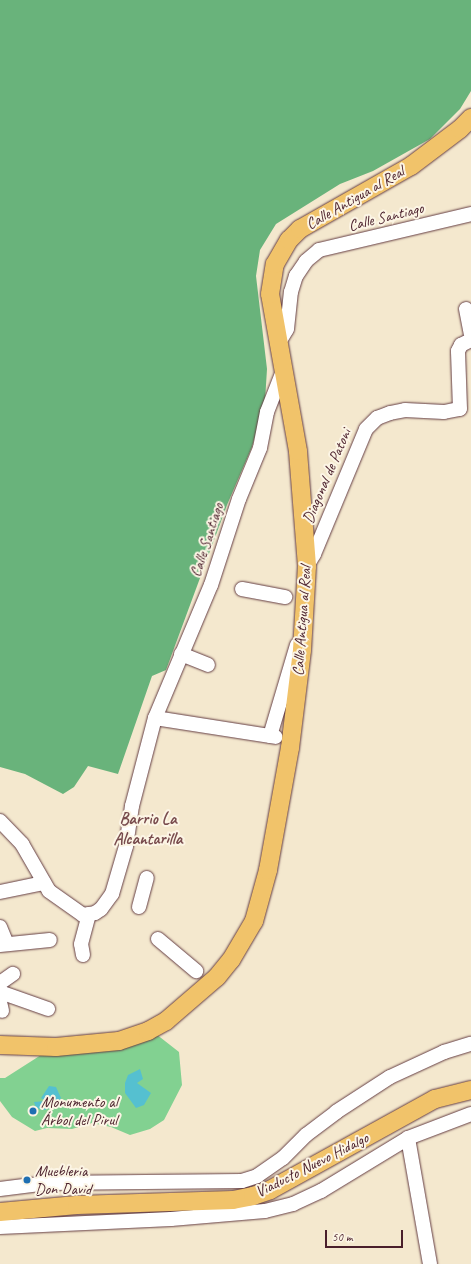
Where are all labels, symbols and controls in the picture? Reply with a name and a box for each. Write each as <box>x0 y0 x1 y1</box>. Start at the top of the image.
street label: Calle Antigua al Real <box>302 162 408 234</box>
street label: Calle Santiago <box>346 198 426 236</box>
street label: Diagonal de Patoni <box>298 426 356 526</box>
street label: Calle Santiago <box>186 500 228 580</box>
street label: Calle Antigua al Real <box>289 565 315 677</box>
district label: Barrio La Alcantarilla <box>114 809 182 849</box>
place label: Monumento al Árbol del Pirul <box>41 1092 118 1130</box>
marker: Monumento al Árbol del Pirul <box>28 1106 38 1116</box>
street label: Viaducto Nuevo Hidalgo <box>252 1128 372 1202</box>
place label: Muebleria Don David <box>35 1161 92 1199</box>
marker: Muebleria Don David <box>22 1175 32 1185</box>
scale bar <box>327 1222 405 1248</box>
text: 50 m <box>332 1229 352 1245</box>

